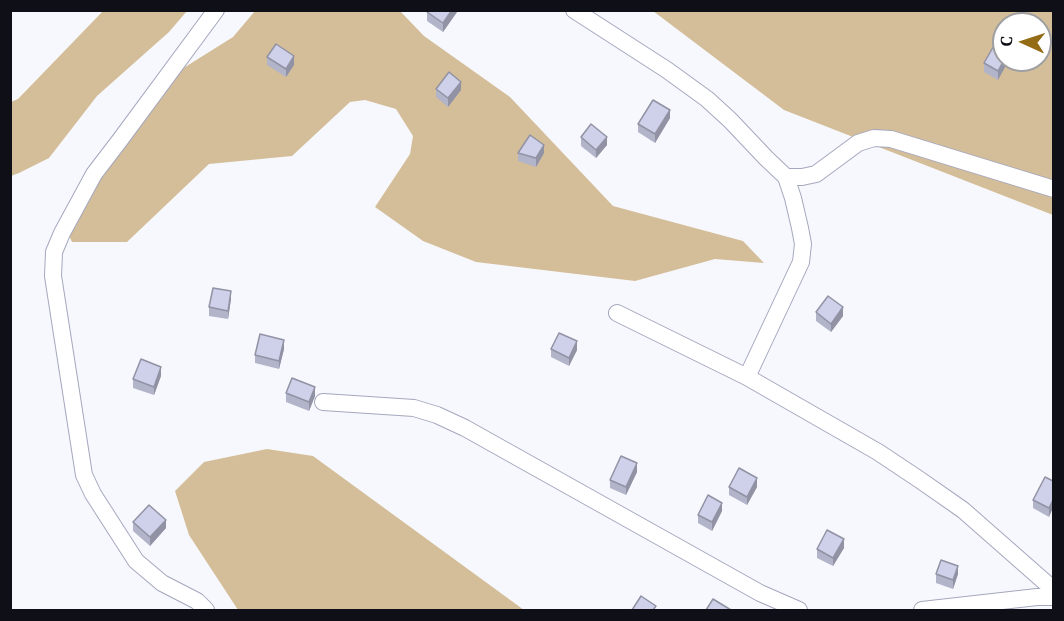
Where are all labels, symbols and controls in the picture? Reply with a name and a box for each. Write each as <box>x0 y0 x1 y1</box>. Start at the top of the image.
north arrow <box>992 12 1052 72</box>
text: С <box>995 35 1017 47</box>

